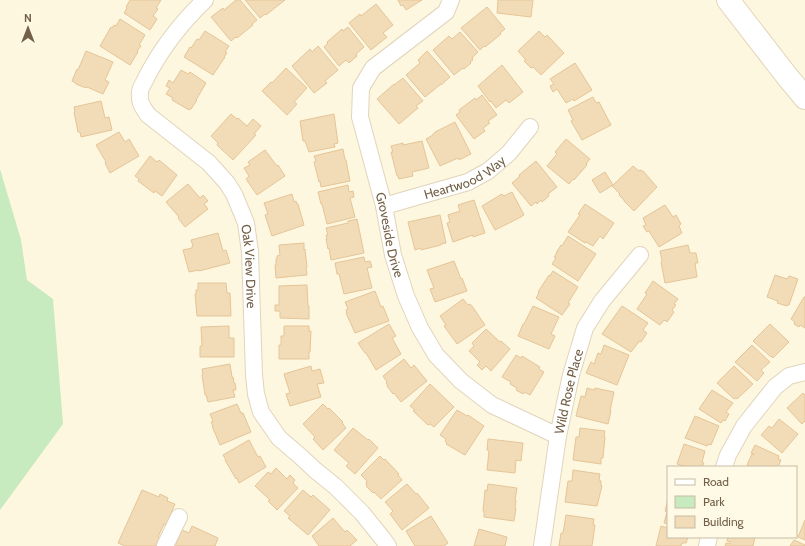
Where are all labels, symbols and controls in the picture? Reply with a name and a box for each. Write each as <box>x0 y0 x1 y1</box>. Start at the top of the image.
north arrow <box>8 8 48 48</box>
text: N <box>24 11 32 25</box>
street label: Heartwood Way <box>422 152 509 202</box>
street label: Groveside Drive <box>373 190 408 280</box>
street label: Oak View Drive <box>238 223 260 309</box>
street label: Wild Rose Place <box>551 346 586 435</box>
legend <box>667 466 797 538</box>
text: Road <box>703 474 729 489</box>
text: Park <box>703 494 725 509</box>
text: Building <box>703 514 745 529</box>

